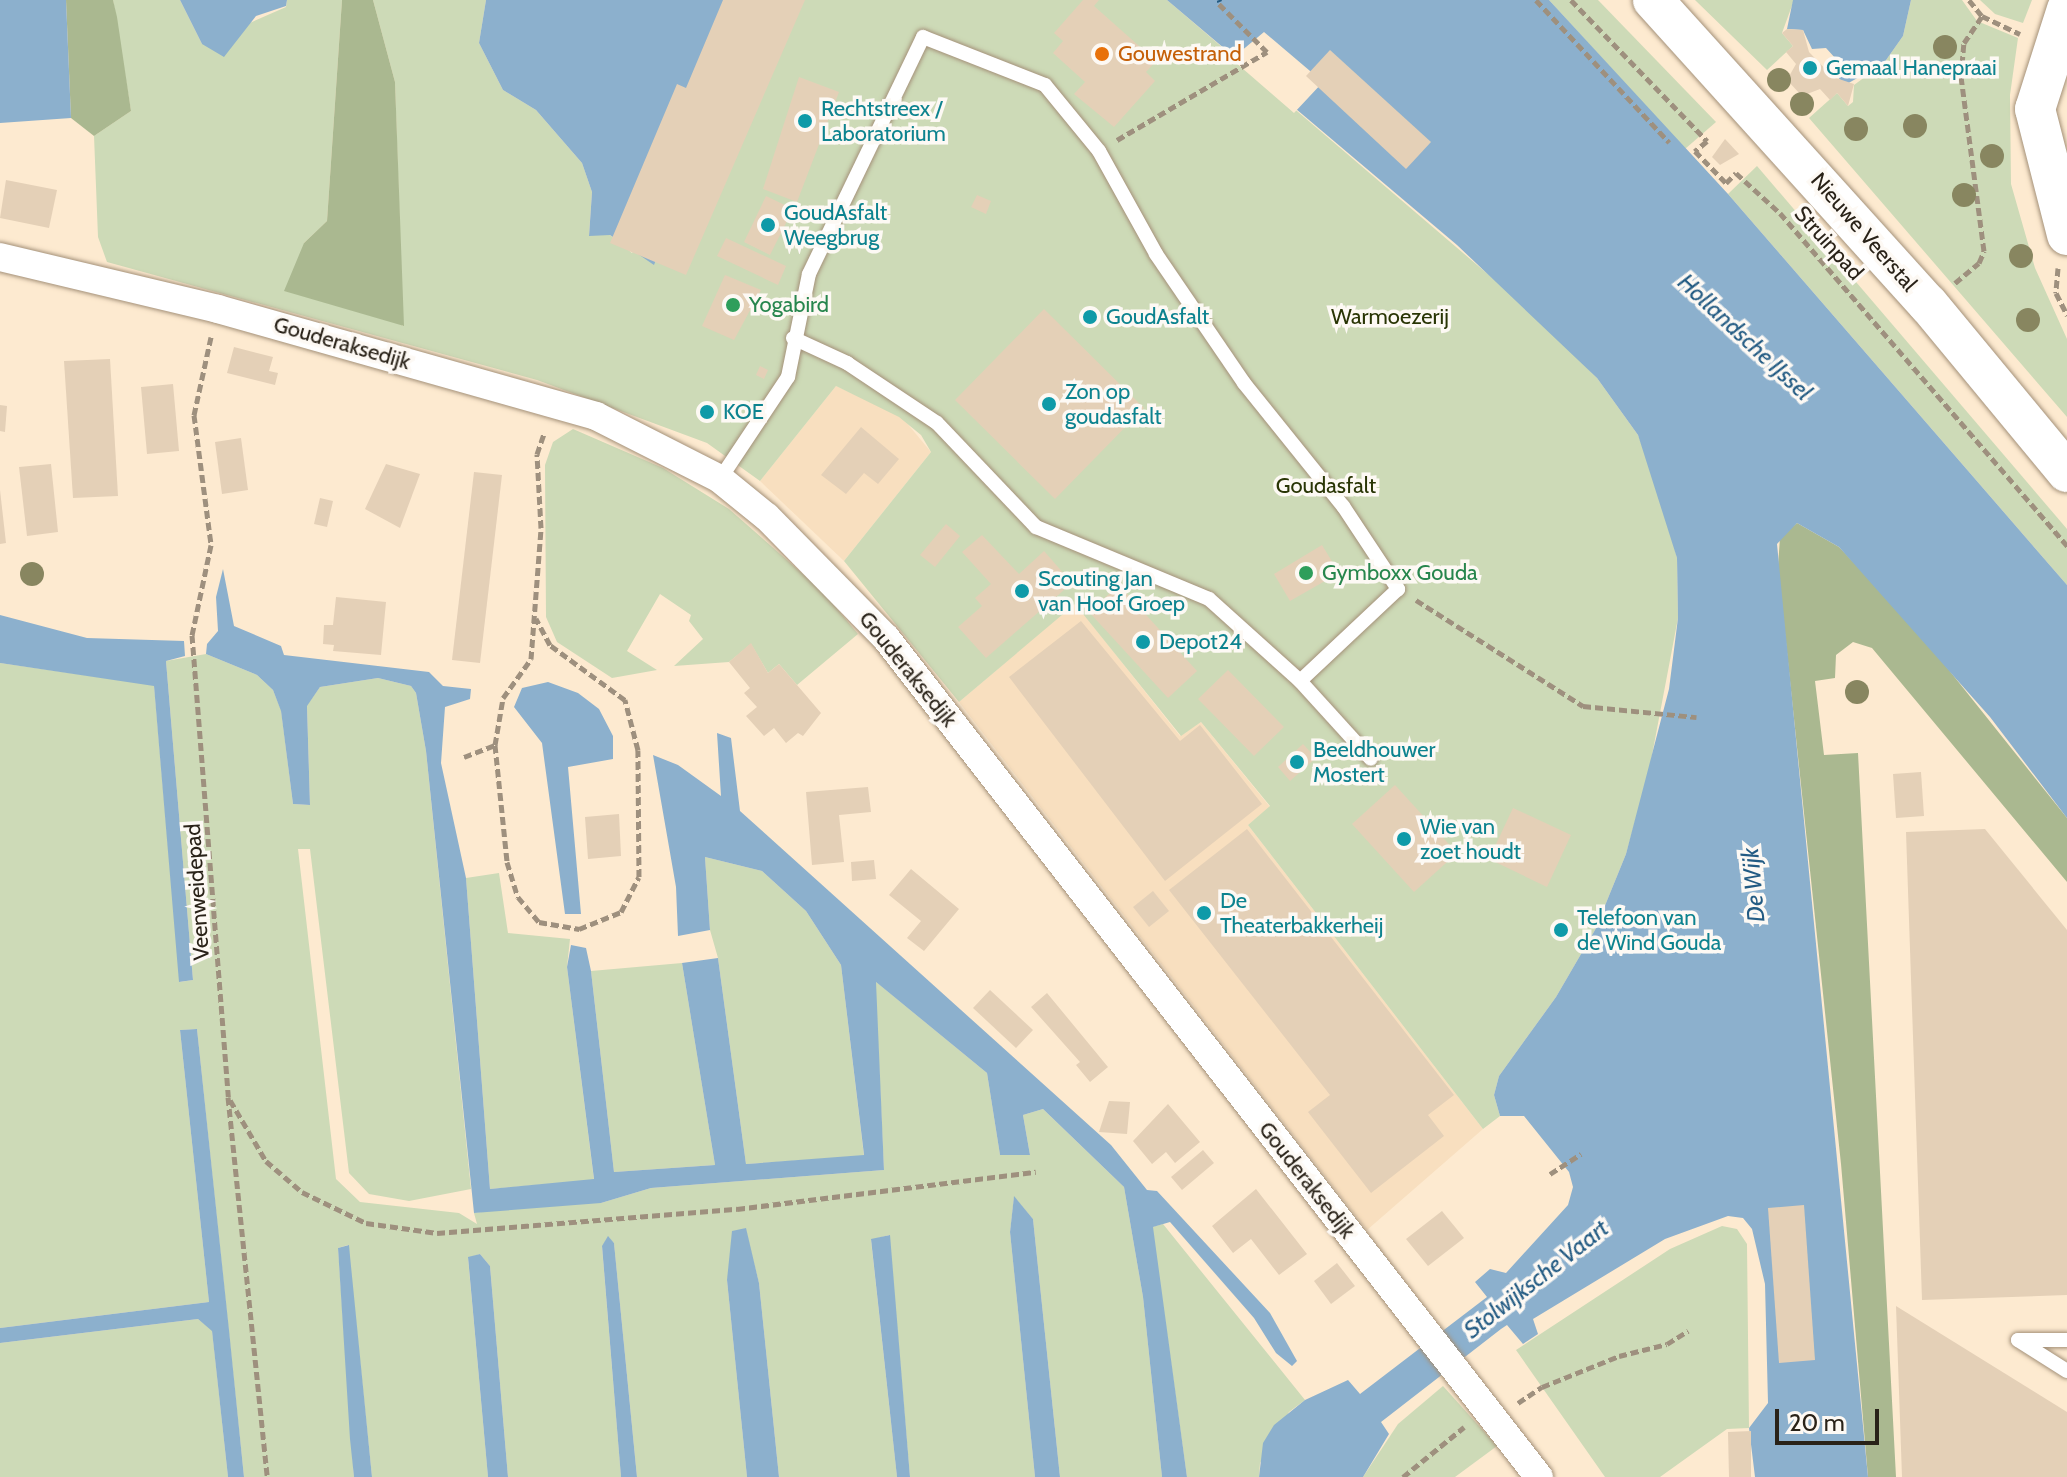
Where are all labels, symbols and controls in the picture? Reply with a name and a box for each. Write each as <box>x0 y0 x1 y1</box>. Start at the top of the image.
place label: Gouwestrand <box>1118 41 1242 67</box>
marker: Gouwestrand <box>1093 45 1111 63</box>
place label: Gemaal Hanepraai <box>1826 55 1997 81</box>
marker: Gemaal Hanepraai <box>1801 59 1819 77</box>
place label: Rechtstreex / Laboratorium <box>821 95 946 146</box>
marker: Rechtstreex / Laboratorium <box>796 112 814 130</box>
street label: Nieuwe Veerstal <box>1805 167 1923 297</box>
place label: GoudAsfalt Weegbrug <box>784 199 887 250</box>
street label: Struinpad <box>1789 201 1869 285</box>
marker: GoudAsfalt Weegbrug <box>759 216 777 234</box>
water label: Hollandsche IJssel <box>1672 268 1818 406</box>
place label: Yogabird <box>749 292 829 318</box>
marker: Yogabird <box>724 296 742 314</box>
place label: GoudAsfalt <box>1106 304 1209 330</box>
park label: Warmoezerij <box>1331 304 1449 330</box>
marker: GoudAsfalt <box>1081 308 1099 326</box>
street label: Gouderaksedijk <box>271 311 413 375</box>
place label: Zon op goudasfalt <box>1065 378 1162 430</box>
marker: Zon op goudasfalt <box>1040 395 1058 413</box>
place label: KOE <box>723 399 764 425</box>
marker: KOE <box>698 403 716 421</box>
park label: Goudasfalt <box>1276 473 1376 499</box>
place label: Gymboxx Gouda <box>1322 560 1478 586</box>
marker: Gymboxx Gouda <box>1297 564 1315 582</box>
place label: Scouting Jan van Hoof Groep <box>1038 565 1185 616</box>
marker: Scouting Jan van Hoof Groep <box>1013 582 1031 600</box>
street label: Gouderaksedijk <box>853 606 963 732</box>
place label: Depot24 <box>1159 629 1242 655</box>
marker: Depot24 <box>1134 633 1152 651</box>
place label: Beeldhouwer Mostert <box>1313 736 1436 788</box>
marker: Beeldhouwer Mostert <box>1288 753 1306 771</box>
place label: Wie van zoet houdt <box>1420 813 1521 864</box>
street label: Veenweidepad <box>179 823 215 961</box>
marker: Wie van zoet houdt <box>1395 830 1413 848</box>
water label: De Wijk <box>1735 847 1771 923</box>
place label: De Theaterbakkerheij <box>1220 887 1383 938</box>
marker: De Theaterbakkerheij <box>1195 904 1213 922</box>
place label: Telefoon van de Wind Gouda <box>1577 904 1721 956</box>
marker: Telefoon van de Wind Gouda <box>1552 921 1570 939</box>
street label: Gouderaksedijk <box>1253 1116 1361 1244</box>
water label: Stolwijksche Vaart <box>1458 1214 1614 1344</box>
scale bar <box>1779 1393 1883 1443</box>
text: 20 m <box>1789 1408 1845 1437</box>

